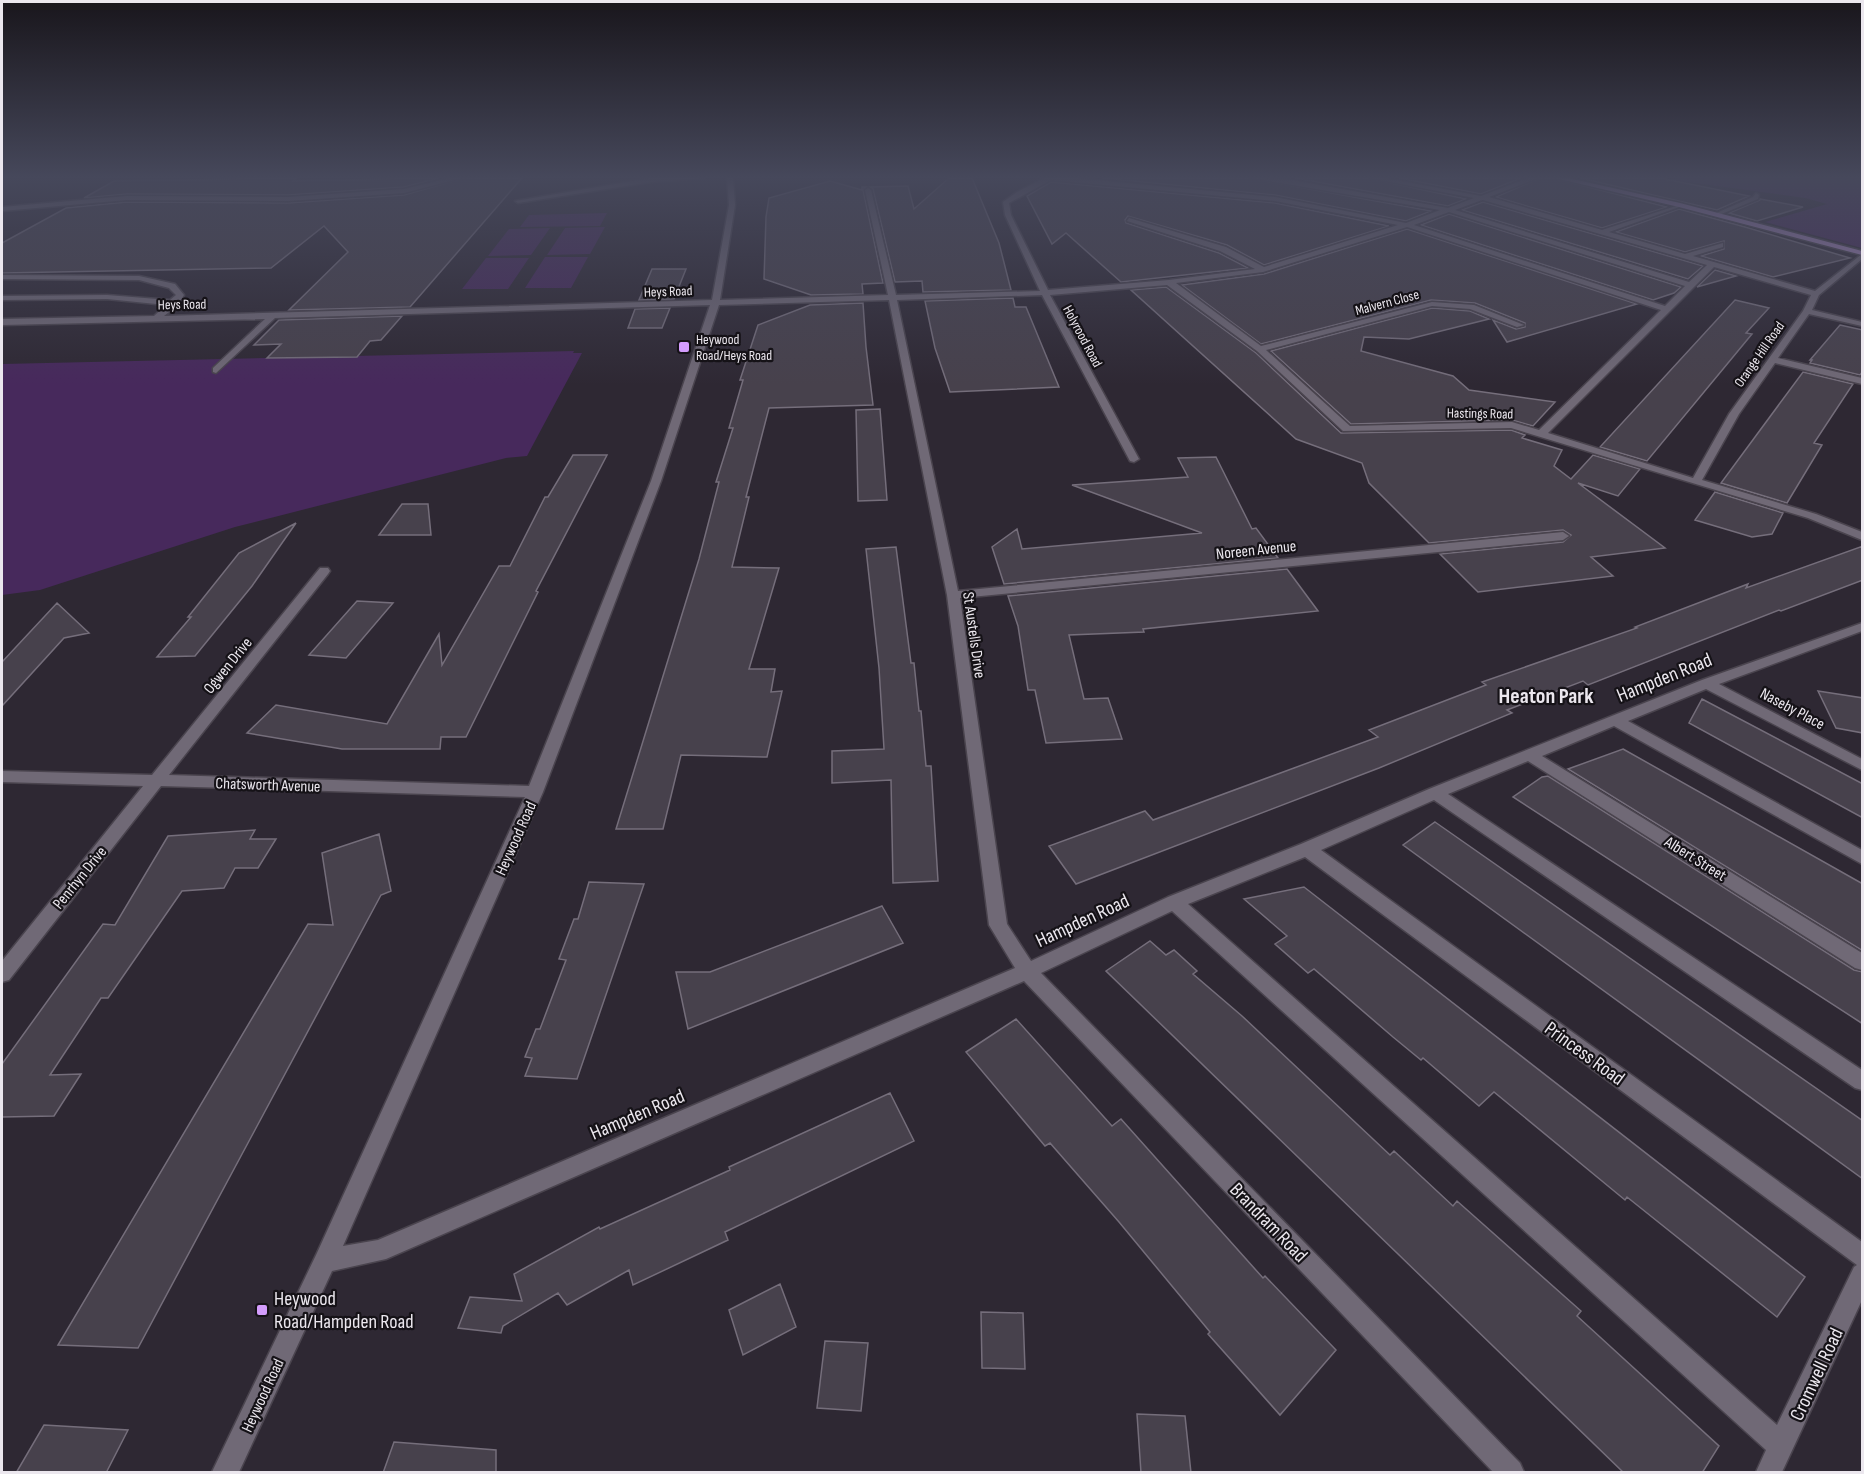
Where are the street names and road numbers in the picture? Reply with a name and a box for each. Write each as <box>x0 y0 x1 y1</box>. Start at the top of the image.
street label: Heys Road <box>643 282 693 301</box>
street label: Malvern Close <box>1353 286 1421 319</box>
street label: Heys Road <box>158 296 207 313</box>
street label: Holyrood Road <box>1059 302 1106 370</box>
street label: Orange Hill Road <box>1731 318 1788 390</box>
street label: Hastings Road <box>1447 404 1514 423</box>
street label: Noreen Avenue <box>1215 537 1297 564</box>
street label: St Austells Drive <box>958 591 989 680</box>
street label: Ogwen Drive <box>200 634 257 698</box>
street label: Hampden Road <box>1613 648 1715 708</box>
street label: Naseby Place <box>1757 684 1828 734</box>
street label: Chatsworth Avenue <box>215 774 321 797</box>
street label: Heywood Road <box>492 799 541 878</box>
street label: Albert Street <box>1660 832 1730 886</box>
street label: Penrhyn Drive <box>49 843 111 913</box>
street label: Hampden Road <box>1032 889 1133 953</box>
street label: Princess Road <box>1540 1017 1629 1091</box>
street label: Hampden Road <box>586 1084 688 1146</box>
street label: Brandram Road <box>1224 1178 1312 1267</box>
street label: Cromwell Road <box>1785 1324 1849 1424</box>
street label: Heywood Road <box>238 1356 289 1435</box>

